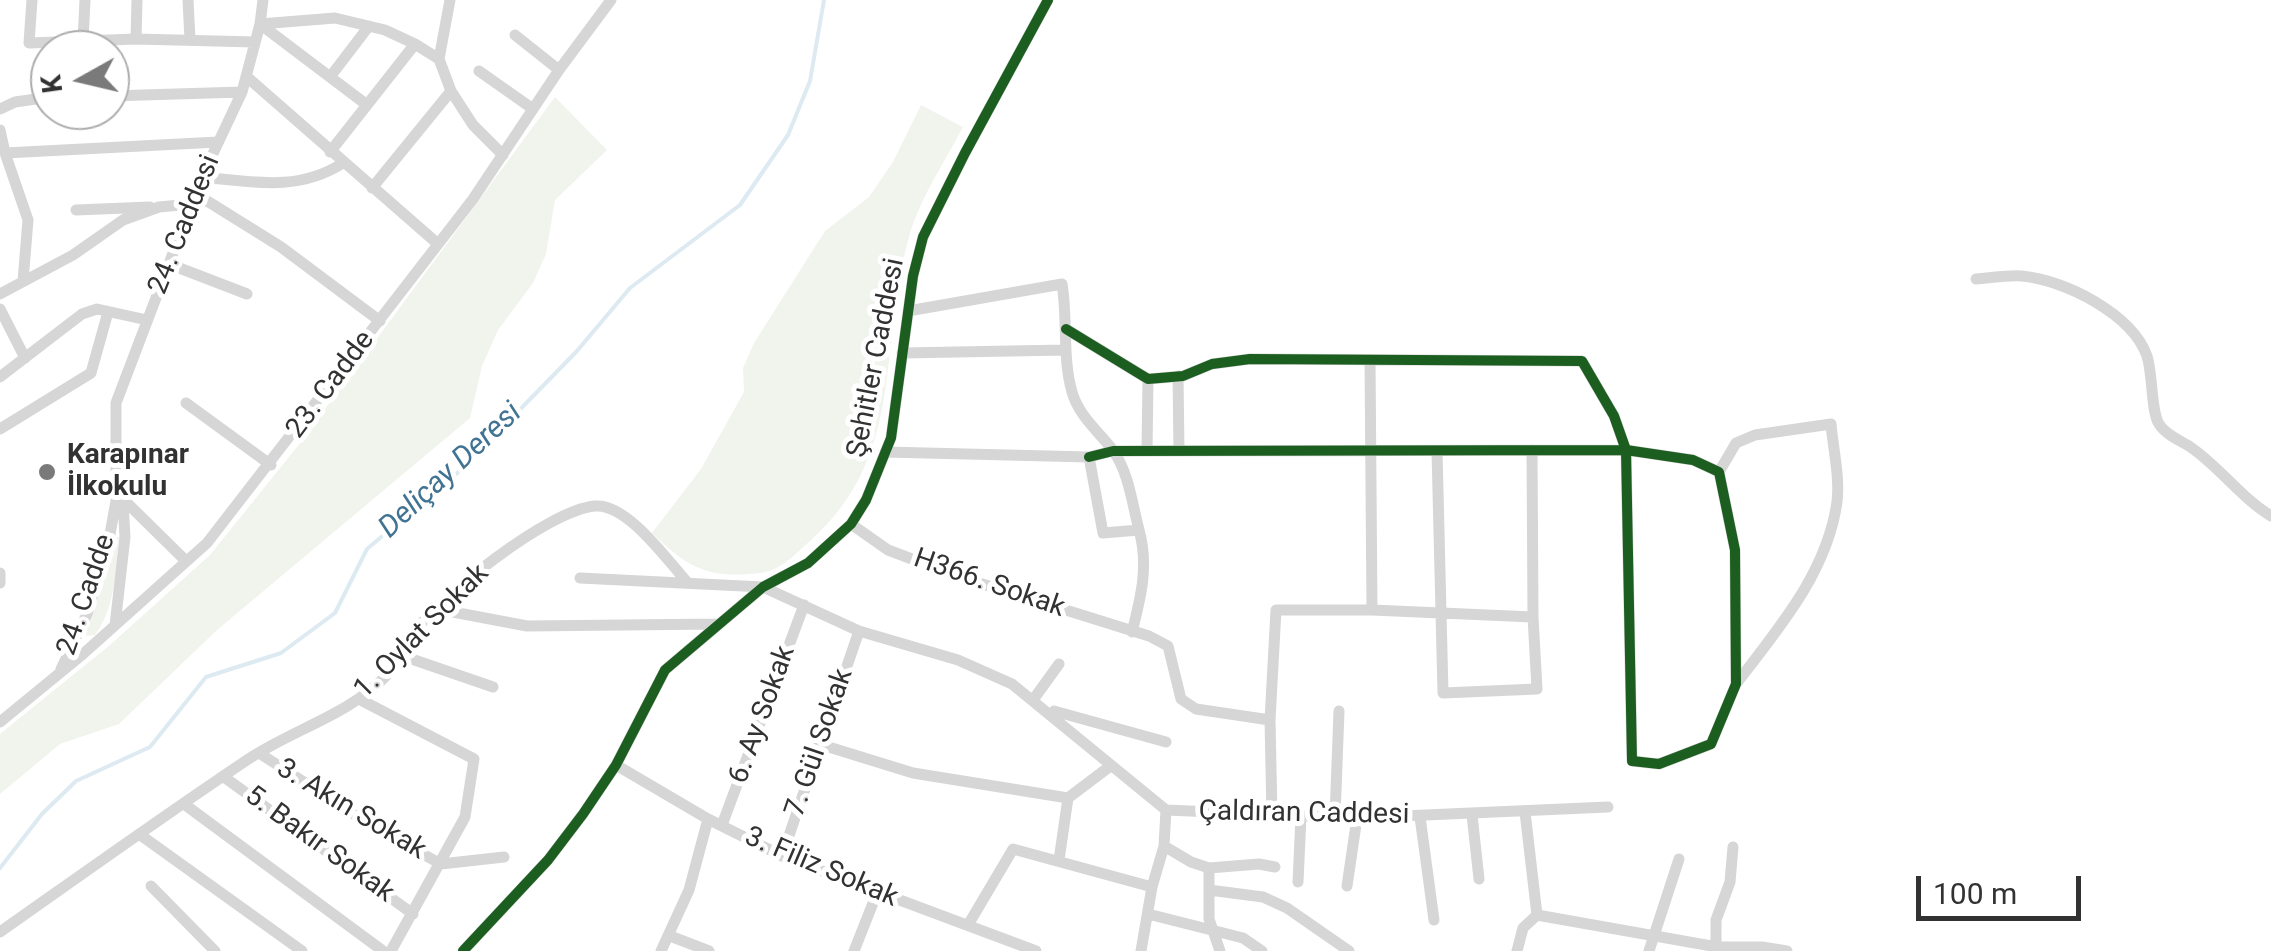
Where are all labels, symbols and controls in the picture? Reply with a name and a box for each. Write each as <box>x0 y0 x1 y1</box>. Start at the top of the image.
north arrow <box>30 30 130 130</box>
text: K <box>34 73 69 95</box>
street label: 24. Caddesi <box>142 151 228 299</box>
street label: Şehitler Caddesi <box>841 256 913 460</box>
street label: 23. Cadde <box>280 325 382 445</box>
water label: Deliçay Deresi <box>372 396 530 546</box>
place label: Karapınar İlkokulu <box>67 439 189 505</box>
marker: Karapınar İlkokulu <box>36 461 58 483</box>
street label: 24. Cadde <box>51 530 123 660</box>
street label: H366. Sokak <box>909 542 1069 626</box>
street label: 1. Oylat Sokak <box>348 558 496 706</box>
street label: 6. Ay Sokak <box>723 642 803 788</box>
street label: 7. Gül Sokak <box>779 664 861 822</box>
street label: 3. Akın Sokak <box>270 752 432 868</box>
street label: 5. Bakır Sokak <box>238 780 400 910</box>
street label: Çaldıran Caddesi <box>1198 795 1410 833</box>
street label: 3. Filiz Sokak <box>739 821 903 915</box>
scale bar <box>1921 856 2086 918</box>
text: 100 m <box>1933 876 2017 911</box>

